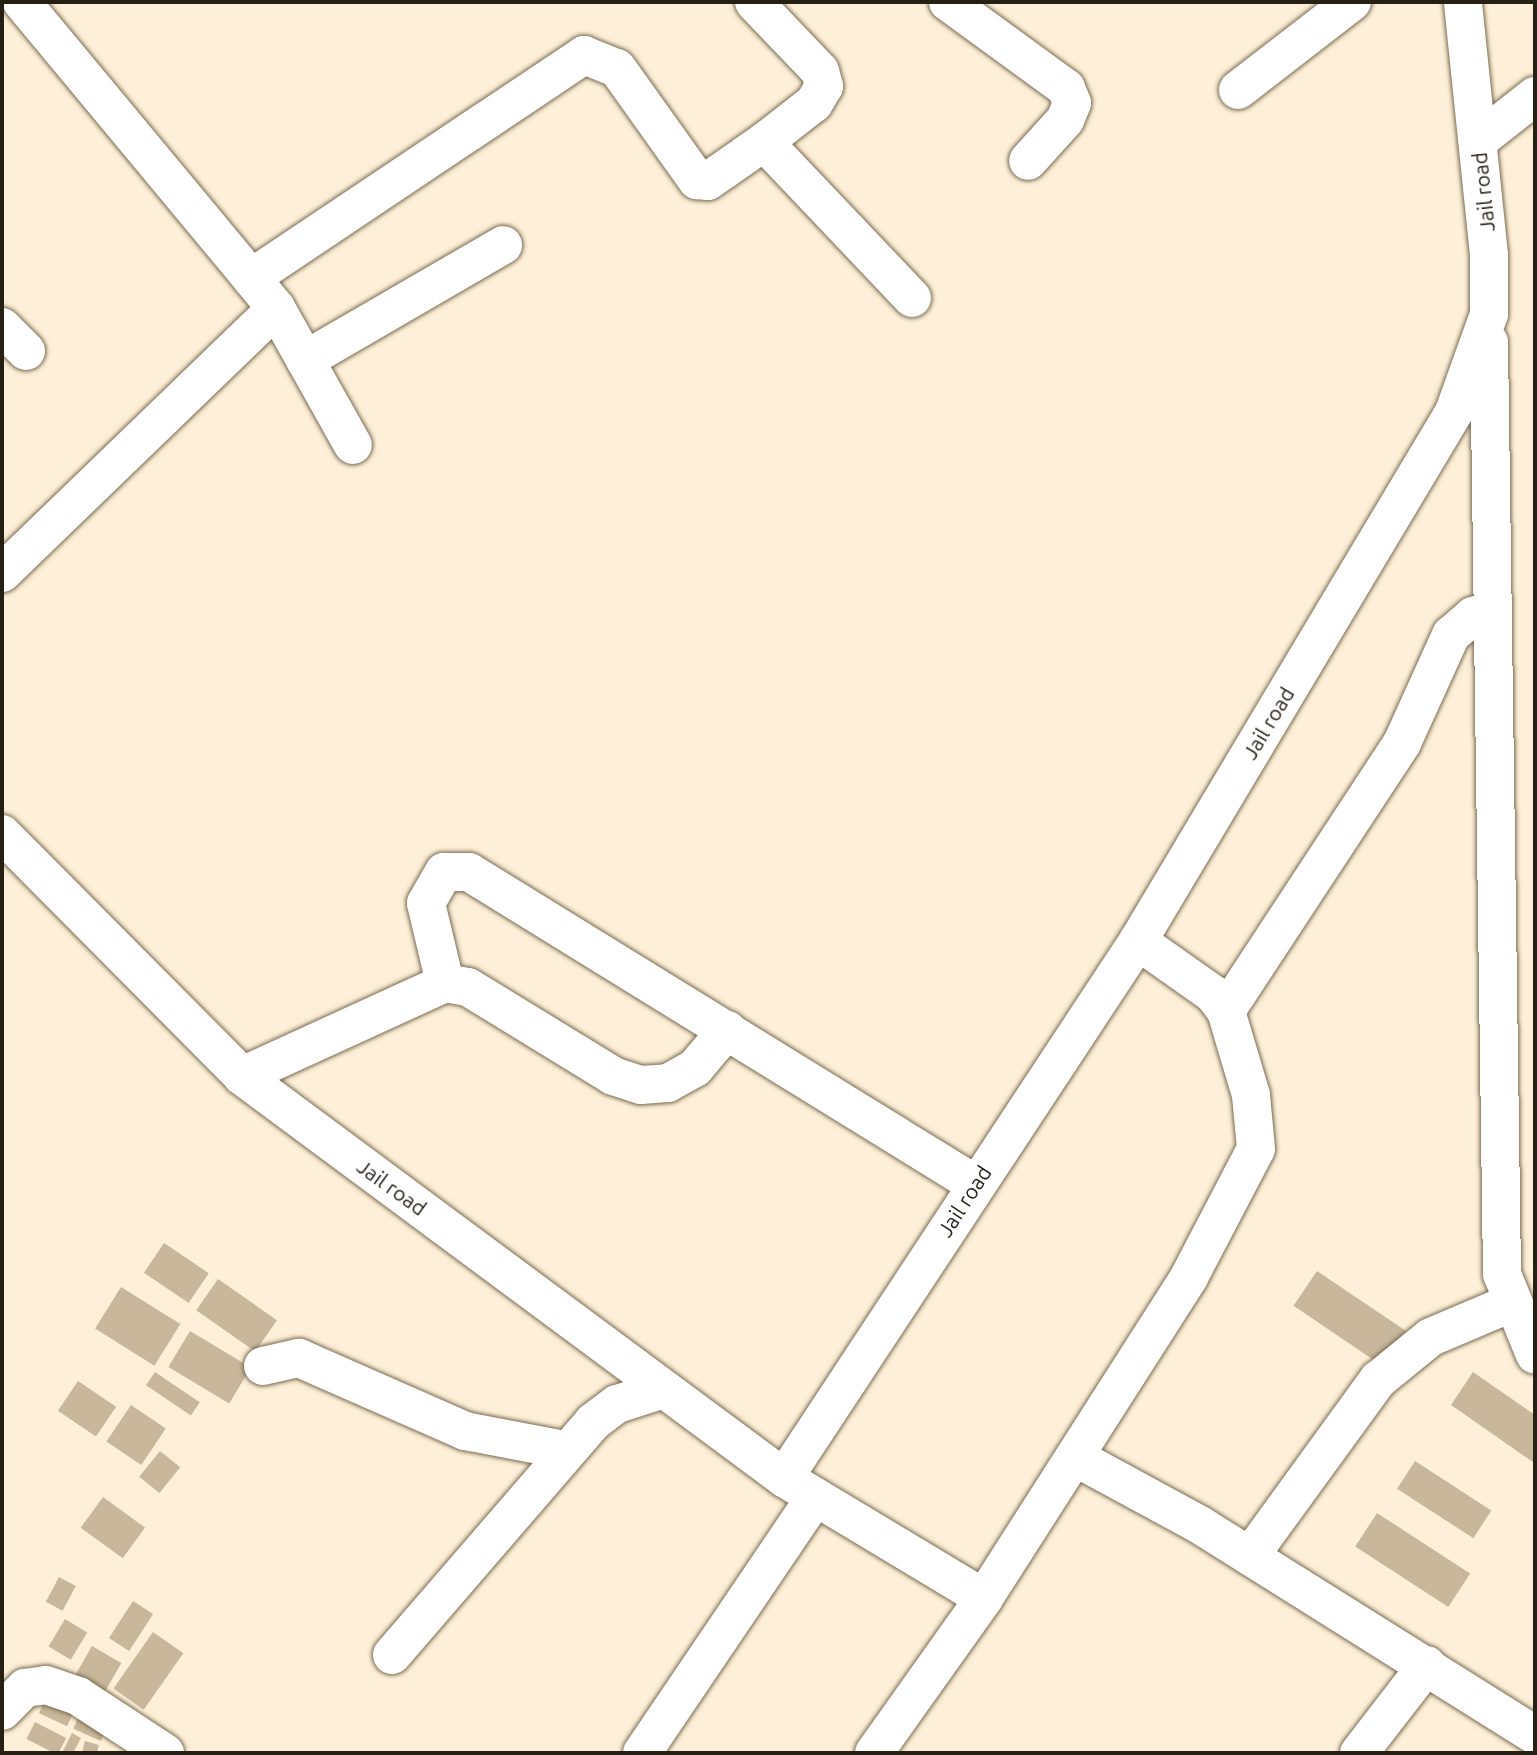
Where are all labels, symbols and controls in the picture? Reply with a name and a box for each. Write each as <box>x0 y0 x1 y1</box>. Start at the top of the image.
street label: Jail road <box>1466 151 1500 233</box>
street label: Jail road <box>1237 682 1299 764</box>
street label: Jail road <box>352 1153 432 1221</box>
street label: Jail road <box>932 1161 996 1241</box>

